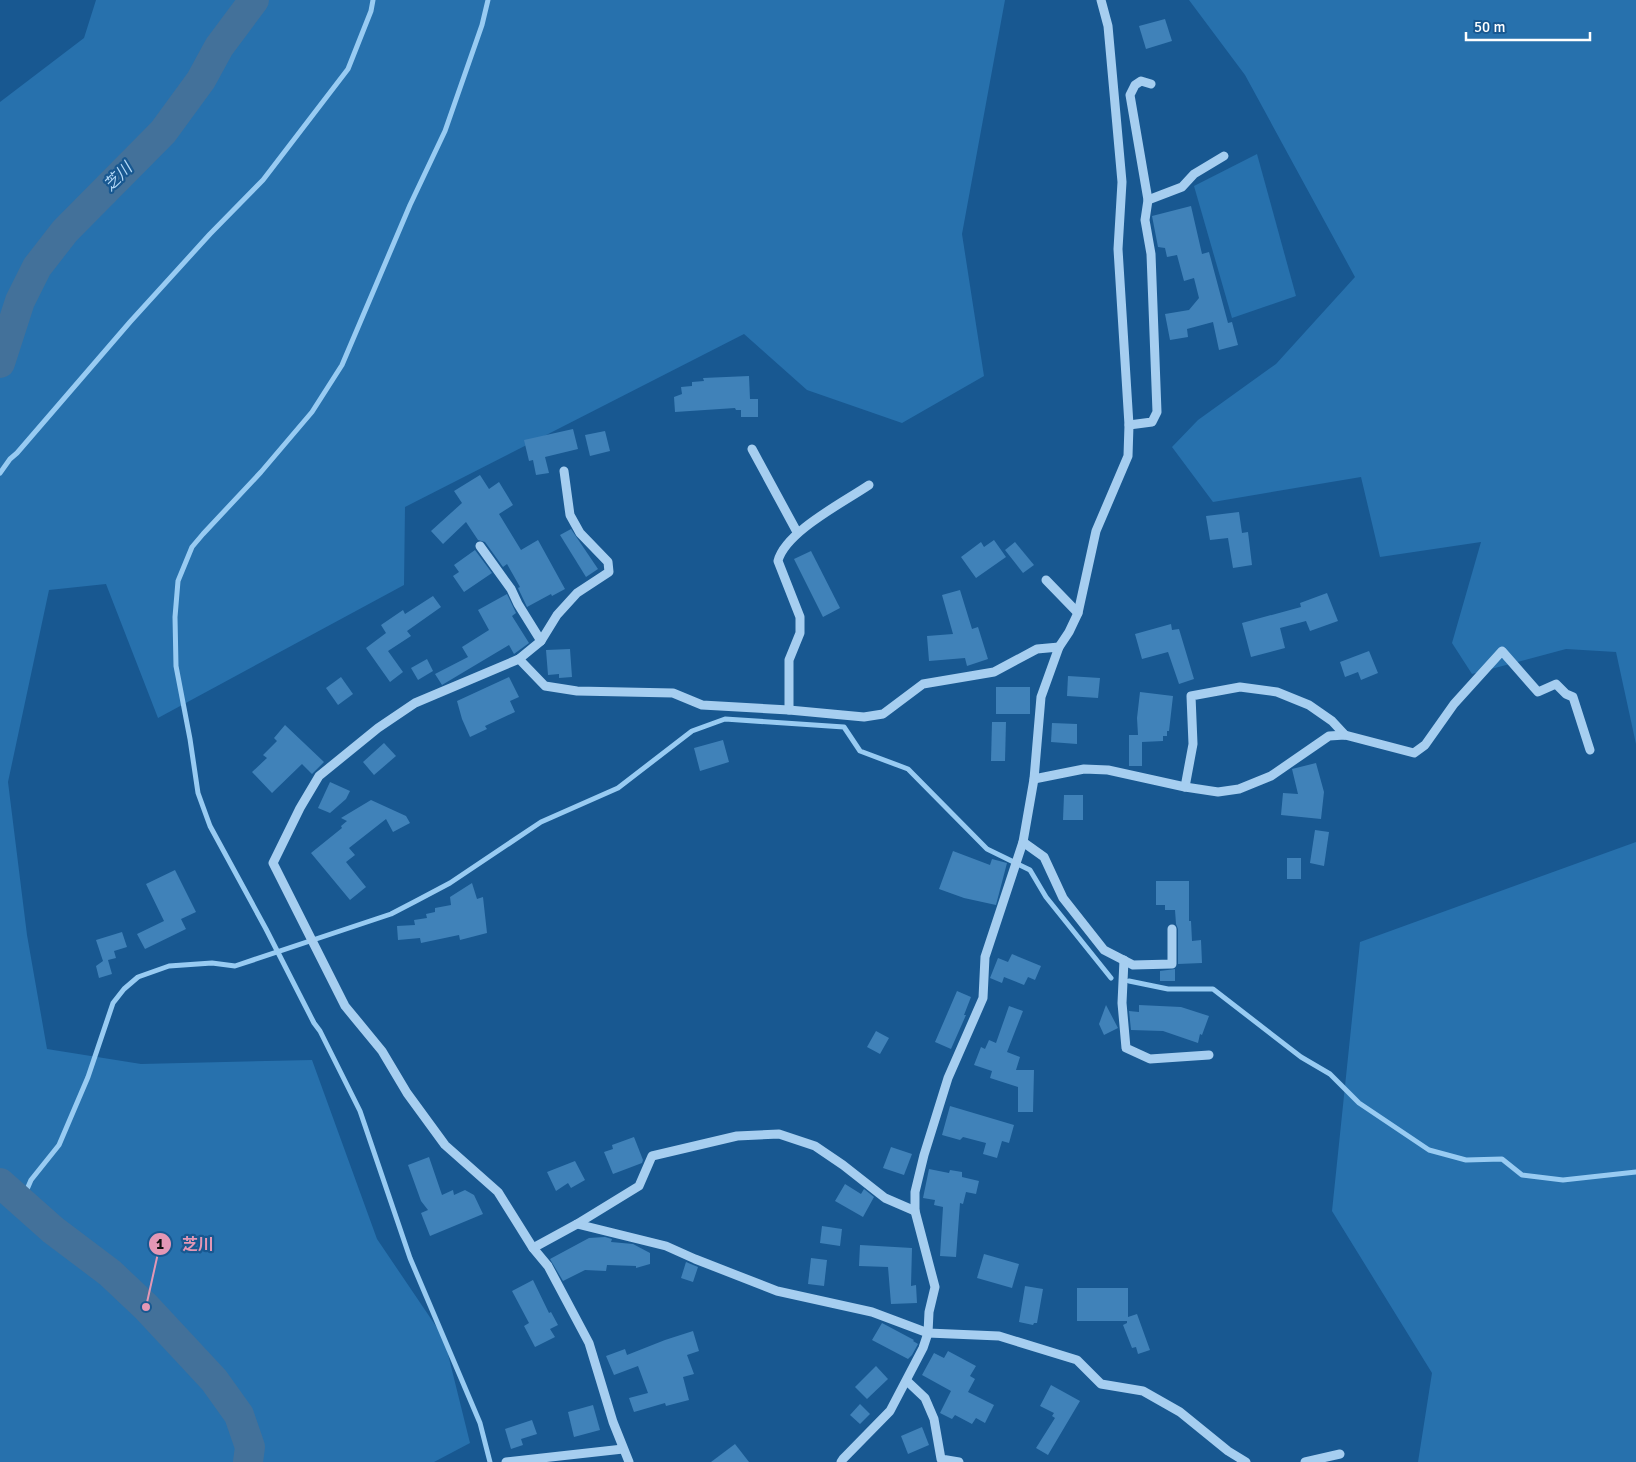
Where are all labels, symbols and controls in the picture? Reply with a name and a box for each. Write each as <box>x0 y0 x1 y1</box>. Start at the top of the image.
scale bar <box>1466 10 1590 42</box>
text: 50 m <box>1474 18 1505 36</box>
water label: 芝川 <box>100 157 138 195</box>
callout: 芝川 <box>147 1228 224 1259</box>
text: 1 <box>156 1235 164 1253</box>
text: 芝川 <box>182 1235 214 1255</box>

